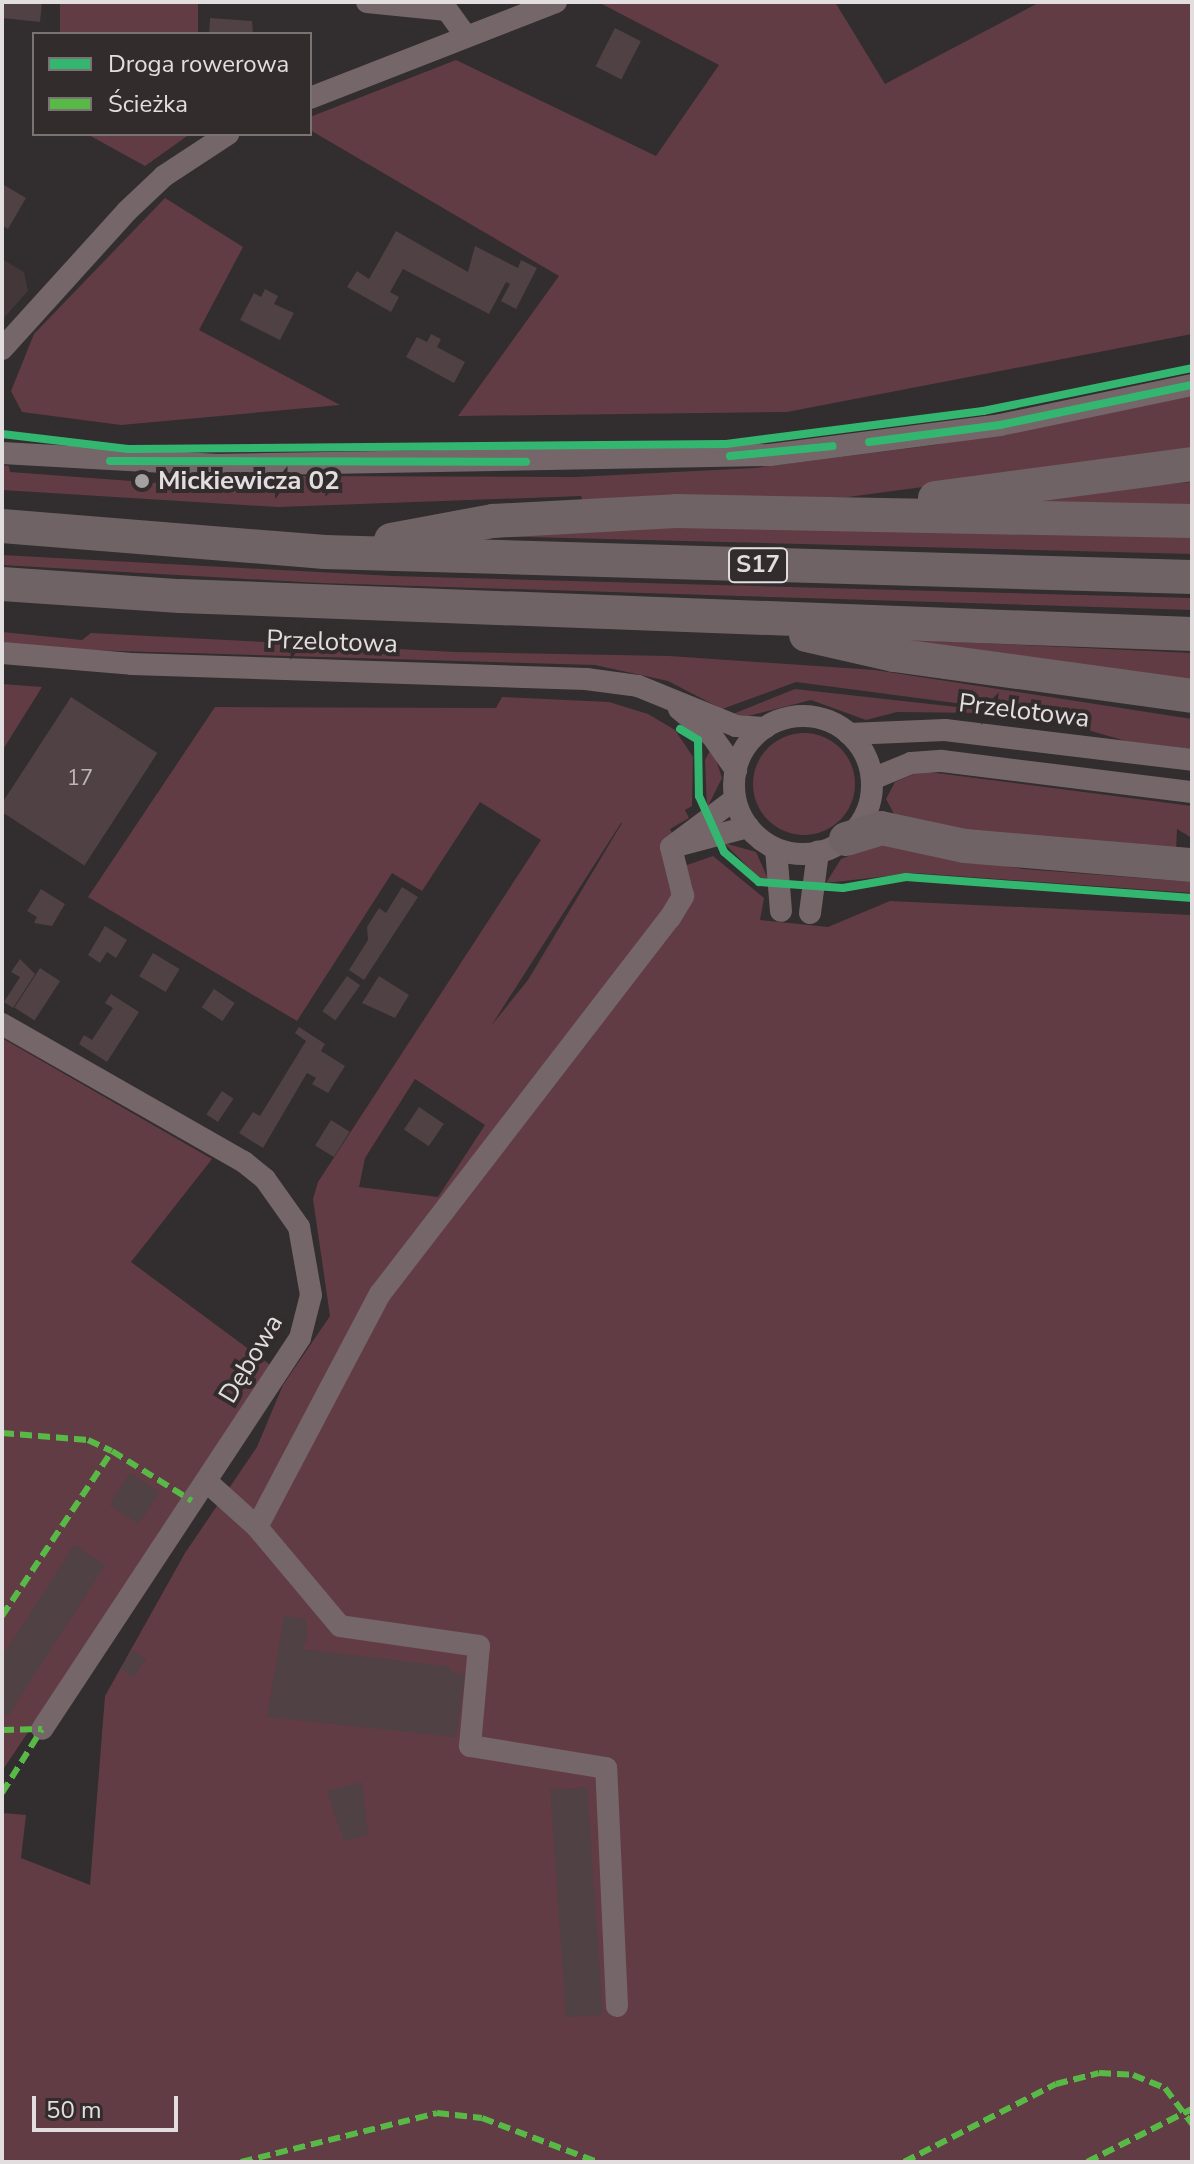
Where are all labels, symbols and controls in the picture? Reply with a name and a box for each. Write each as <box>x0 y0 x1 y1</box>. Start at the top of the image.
legend <box>32 32 312 136</box>
text: Droga rowerowa <box>108 48 289 80</box>
text: Ścieżka <box>108 88 188 120</box>
place label: Mickiewicza 02 <box>158 465 340 497</box>
marker: Mickiewicza 02 <box>133 472 151 490</box>
road number: S17 <box>728 545 788 585</box>
street label: Przelotowa <box>266 624 398 660</box>
street label: Przelotowa <box>957 687 1091 735</box>
house number: 17 <box>67 766 93 792</box>
street label: Dębowa <box>212 1309 290 1409</box>
scale bar <box>36 2080 182 2130</box>
text: 50 m <box>46 2094 102 2126</box>

